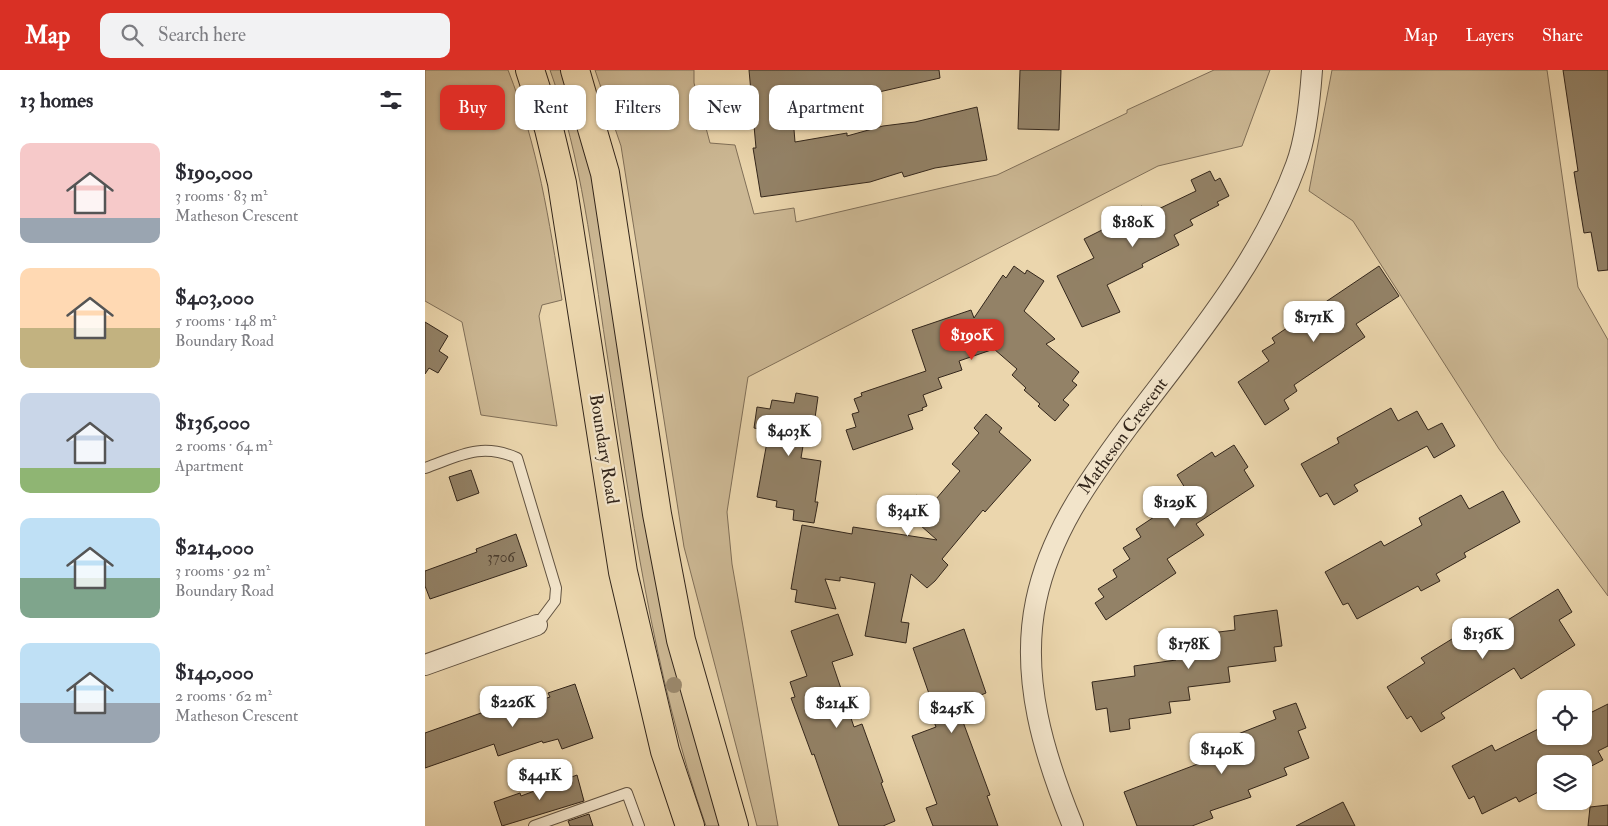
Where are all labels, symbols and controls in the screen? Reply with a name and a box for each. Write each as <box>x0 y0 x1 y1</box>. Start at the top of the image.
search box <box>100 13 450 58</box>
text: Map <box>25 20 70 51</box>
icon: search <box>118 21 146 49</box>
text: Search here <box>158 23 246 47</box>
text: Map <box>1404 24 1438 47</box>
text: Layers <box>1466 24 1514 47</box>
text: Share <box>1542 24 1583 47</box>
chip: Buy <box>440 85 505 130</box>
chip: Rent <box>515 85 586 130</box>
chip: Filters <box>596 85 679 130</box>
chip: New <box>689 85 759 130</box>
chip: Apartment <box>769 85 882 130</box>
icon: filters <box>377 86 405 114</box>
text: 13 homes <box>20 87 93 114</box>
text: $190,000 <box>175 159 253 186</box>
icon: home <box>60 163 120 223</box>
text: 3 rooms · 83 m² <box>175 186 268 206</box>
text: Matheson Crescent <box>175 206 298 226</box>
pin: $180K <box>1098 206 1168 248</box>
text: $180K <box>1112 212 1154 232</box>
text: $403,000 <box>175 284 254 311</box>
icon: home <box>60 288 120 348</box>
pin: $171K <box>1279 300 1349 343</box>
text: $171K <box>1294 307 1334 327</box>
text: 5 rooms · 148 m² <box>175 311 277 331</box>
pin: $190K <box>937 318 1007 361</box>
text: $190K <box>951 325 993 345</box>
text: Boundary Road <box>175 331 274 351</box>
street label: Matheson Crescent <box>1073 373 1173 499</box>
street label: Boundary Road <box>584 392 624 506</box>
text: $136,000 <box>175 409 250 436</box>
icon: home <box>60 413 120 473</box>
pin: $403K <box>754 414 824 457</box>
text: $403K <box>767 421 811 441</box>
text: 2 rooms · 64 m² <box>175 436 273 456</box>
text: Apartment <box>175 456 243 476</box>
pin: $129K <box>1140 486 1210 528</box>
text: $129K <box>1154 492 1196 512</box>
pin: $341K <box>873 494 943 537</box>
text: $341K <box>888 501 928 521</box>
text: $214,000 <box>175 534 254 561</box>
icon: home <box>60 538 120 598</box>
house number: 3706 <box>487 548 516 567</box>
text: 3 rooms · 92 m² <box>175 561 270 581</box>
text: Boundary Road <box>175 581 274 601</box>
pin: $136K <box>1448 618 1518 660</box>
text: $136K <box>1463 624 1503 644</box>
pin: $178K <box>1154 628 1224 670</box>
text: $178K <box>1169 634 1209 654</box>
text: $140,000 <box>175 659 254 686</box>
icon: home <box>60 663 120 723</box>
text: 2 rooms · 62 m² <box>175 686 272 706</box>
pin: $226K <box>478 686 548 728</box>
pin: $214K <box>802 686 872 729</box>
map controls <box>1537 690 1592 810</box>
button: locate <box>1537 690 1592 745</box>
text: $226K <box>491 692 535 712</box>
pin: $245K <box>917 692 987 734</box>
text: $214K <box>816 693 858 713</box>
text: $245K <box>930 698 974 718</box>
text: Matheson Crescent <box>175 706 298 726</box>
pin: $140K <box>1187 732 1257 775</box>
text: $140K <box>1201 739 1243 759</box>
button: layers <box>1537 755 1592 810</box>
pin: $441K <box>505 758 575 801</box>
text: $441K <box>518 765 562 785</box>

